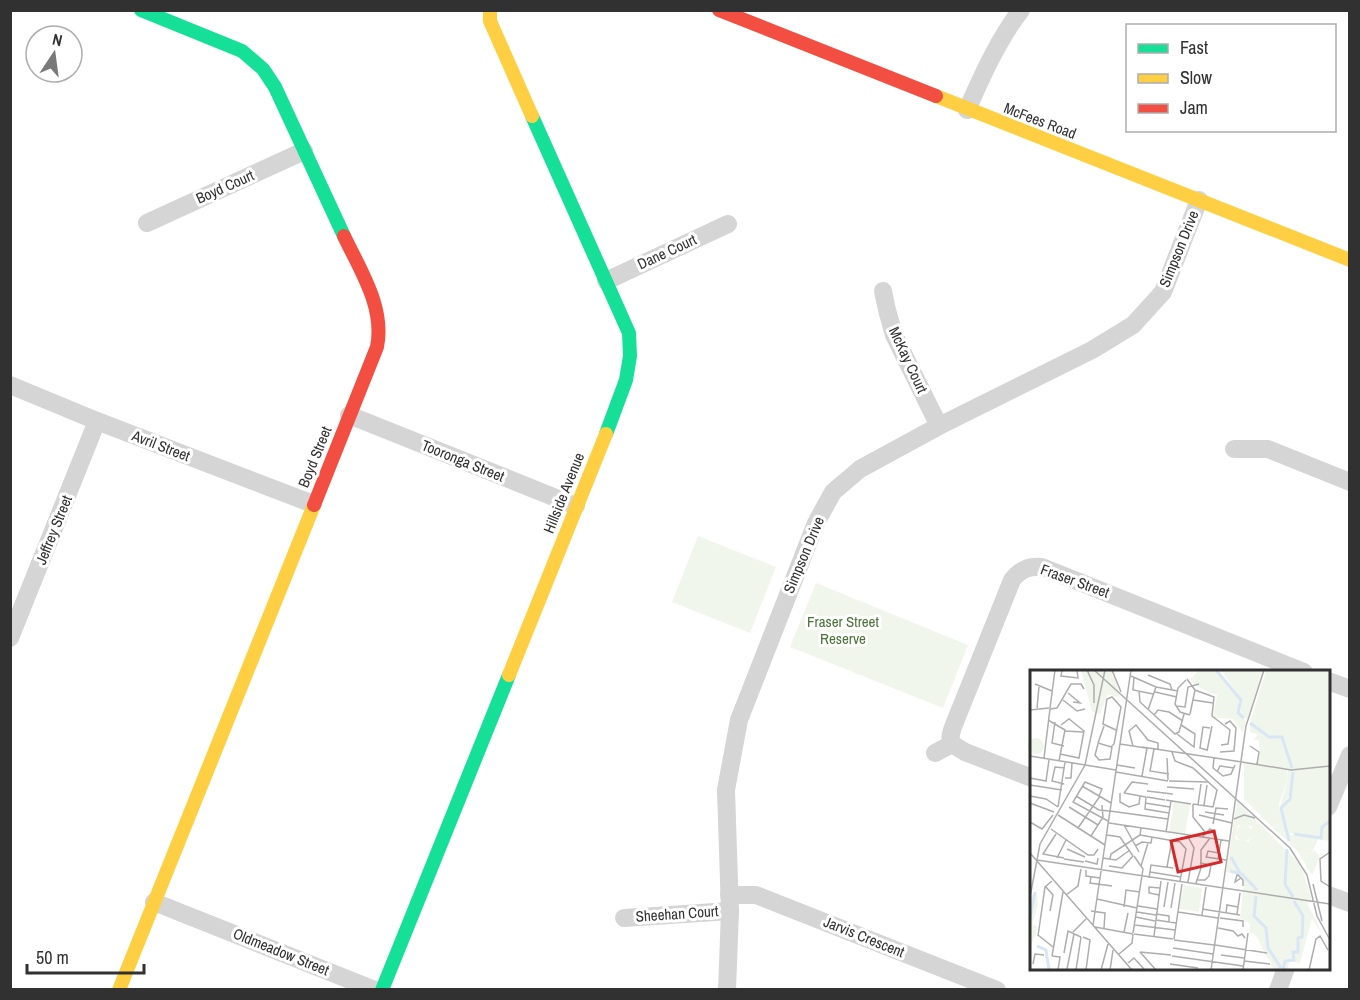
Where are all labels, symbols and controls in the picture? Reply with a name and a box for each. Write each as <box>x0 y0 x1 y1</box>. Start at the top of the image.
north arrow <box>24 24 84 84</box>
legend <box>1126 24 1336 132</box>
text: N <box>50 28 64 51</box>
text: Fast <box>1180 35 1208 60</box>
text: Slow <box>1180 65 1212 90</box>
text: Jam <box>1180 95 1208 120</box>
street label: McFees Road <box>1001 97 1079 144</box>
street label: Boyd Court <box>192 164 258 209</box>
street label: Simpson Drive <box>1154 207 1204 290</box>
street label: Dane Court <box>634 228 700 274</box>
street label: McKay Court <box>884 323 933 397</box>
street label: Boyd Street <box>293 423 337 491</box>
street label: Avril Street <box>128 425 194 466</box>
street label: Tooronga Street <box>419 434 508 487</box>
street label: Hillside Avenue <box>538 449 589 536</box>
street label: Jeffrey Street <box>30 492 77 568</box>
street label: Simpson Drive <box>778 513 829 596</box>
street label: Fraser Street <box>1038 558 1113 603</box>
park label: Fraser Street Reserve <box>807 611 879 649</box>
inset map <box>1030 670 1330 970</box>
street label: Sheehan Court <box>635 900 720 927</box>
street label: Jarvis Crescent <box>821 911 908 962</box>
street label: Oldmeadow Street <box>230 923 333 981</box>
scale bar <box>27 937 144 975</box>
text: 50 m <box>36 945 69 970</box>

